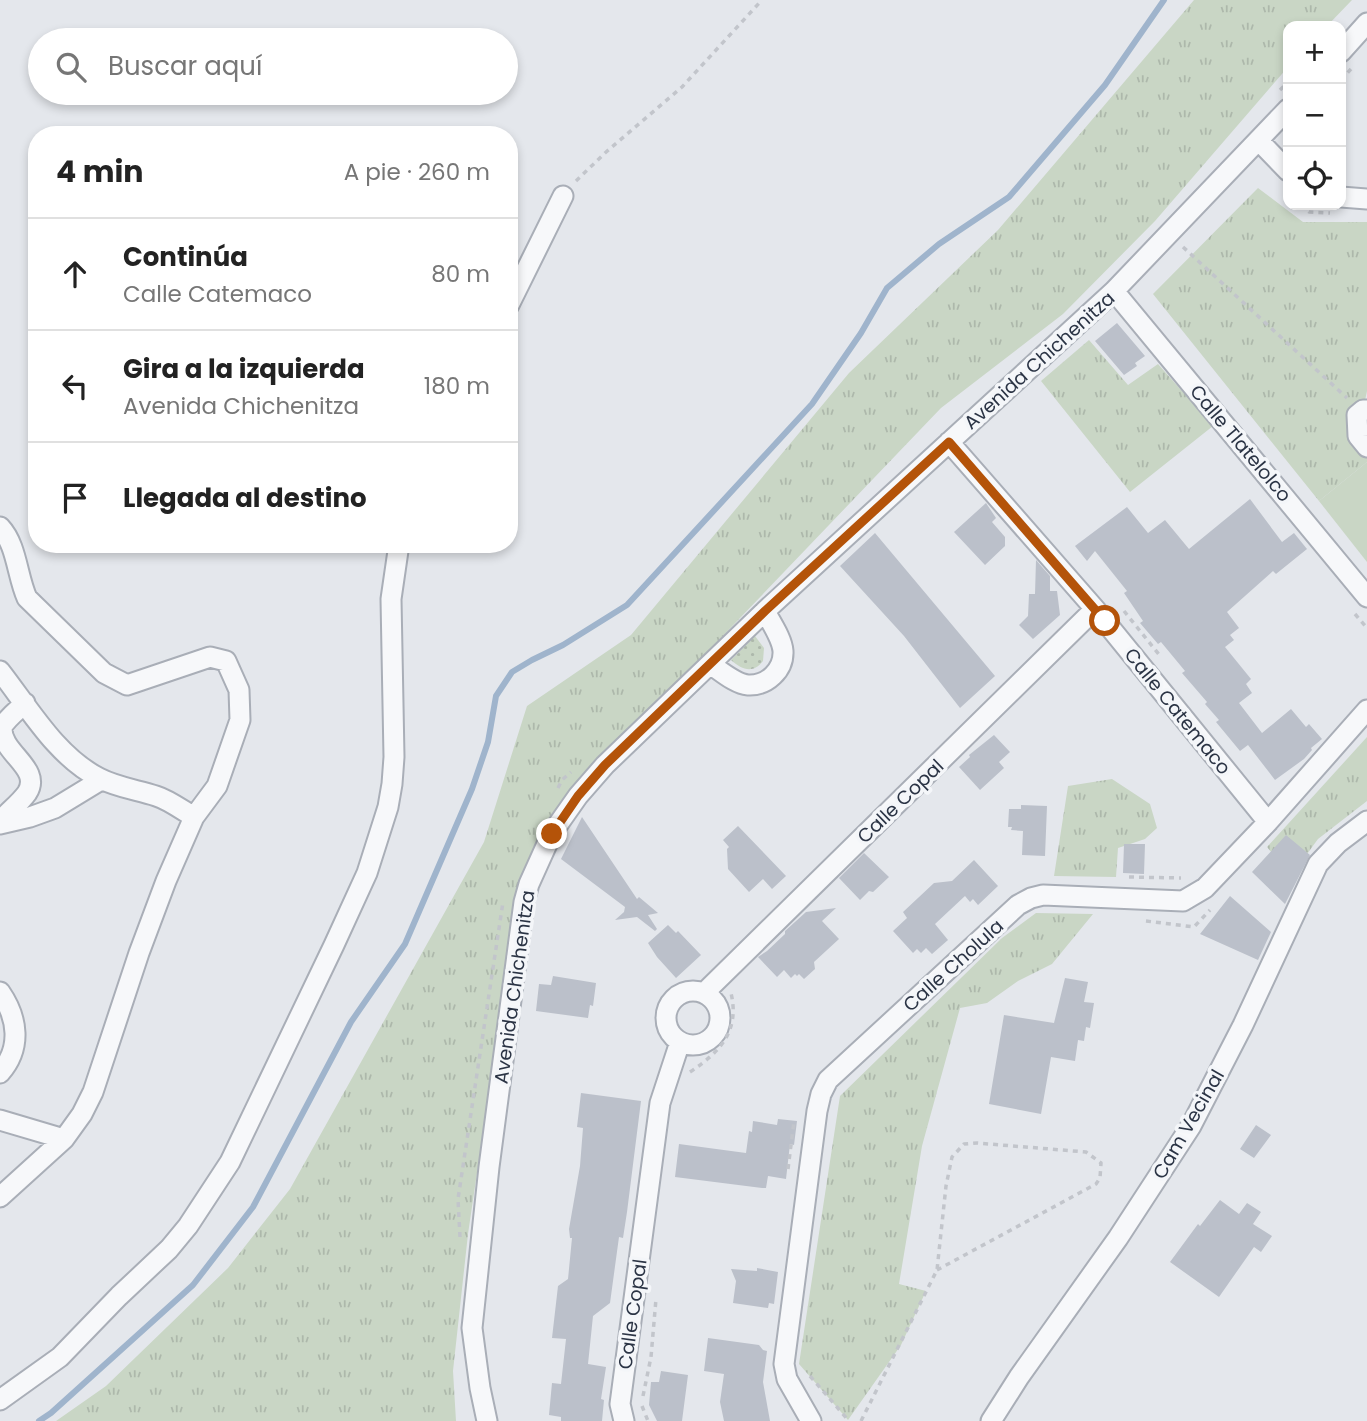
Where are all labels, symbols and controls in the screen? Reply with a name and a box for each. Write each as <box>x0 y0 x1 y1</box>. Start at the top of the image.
map controls <box>1283 21 1346 210</box>
button: + <box>1283 21 1346 84</box>
search box <box>28 28 518 105</box>
icon: search <box>52 48 90 86</box>
text: Buscar aquí <box>108 48 262 84</box>
button: − <box>1283 84 1346 147</box>
button: locate <box>1283 147 1346 210</box>
text: 4 min <box>56 150 144 193</box>
text: A pie · 260 m <box>344 156 490 188</box>
text: Continúa <box>123 239 248 275</box>
icon: ahead <box>56 255 94 293</box>
text: 80 m <box>431 258 490 290</box>
text: Calle Catemaco <box>123 278 312 310</box>
street label: Avenida Chichenitza <box>958 285 1121 436</box>
text: Gira a la izquierda <box>123 351 365 387</box>
icon: left <box>56 367 94 405</box>
text: 180 m <box>424 370 490 402</box>
street label: Calle Tlatelolco <box>1184 379 1298 508</box>
text: Avenida Chichenitza <box>123 390 359 422</box>
icon: arrive <box>56 479 94 517</box>
text: Llegada al destino <box>123 480 367 516</box>
route start <box>1089 605 1120 636</box>
street label: Calle Catemaco <box>1118 642 1237 780</box>
street label: Calle Copal <box>851 753 950 850</box>
route end <box>536 818 567 849</box>
street label: Avenida Chichenitza <box>488 889 541 1086</box>
street label: Calle Cholula <box>897 913 1010 1018</box>
street label: Cam Vecinal <box>1146 1064 1231 1184</box>
street label: Calle Copal <box>611 1257 654 1371</box>

